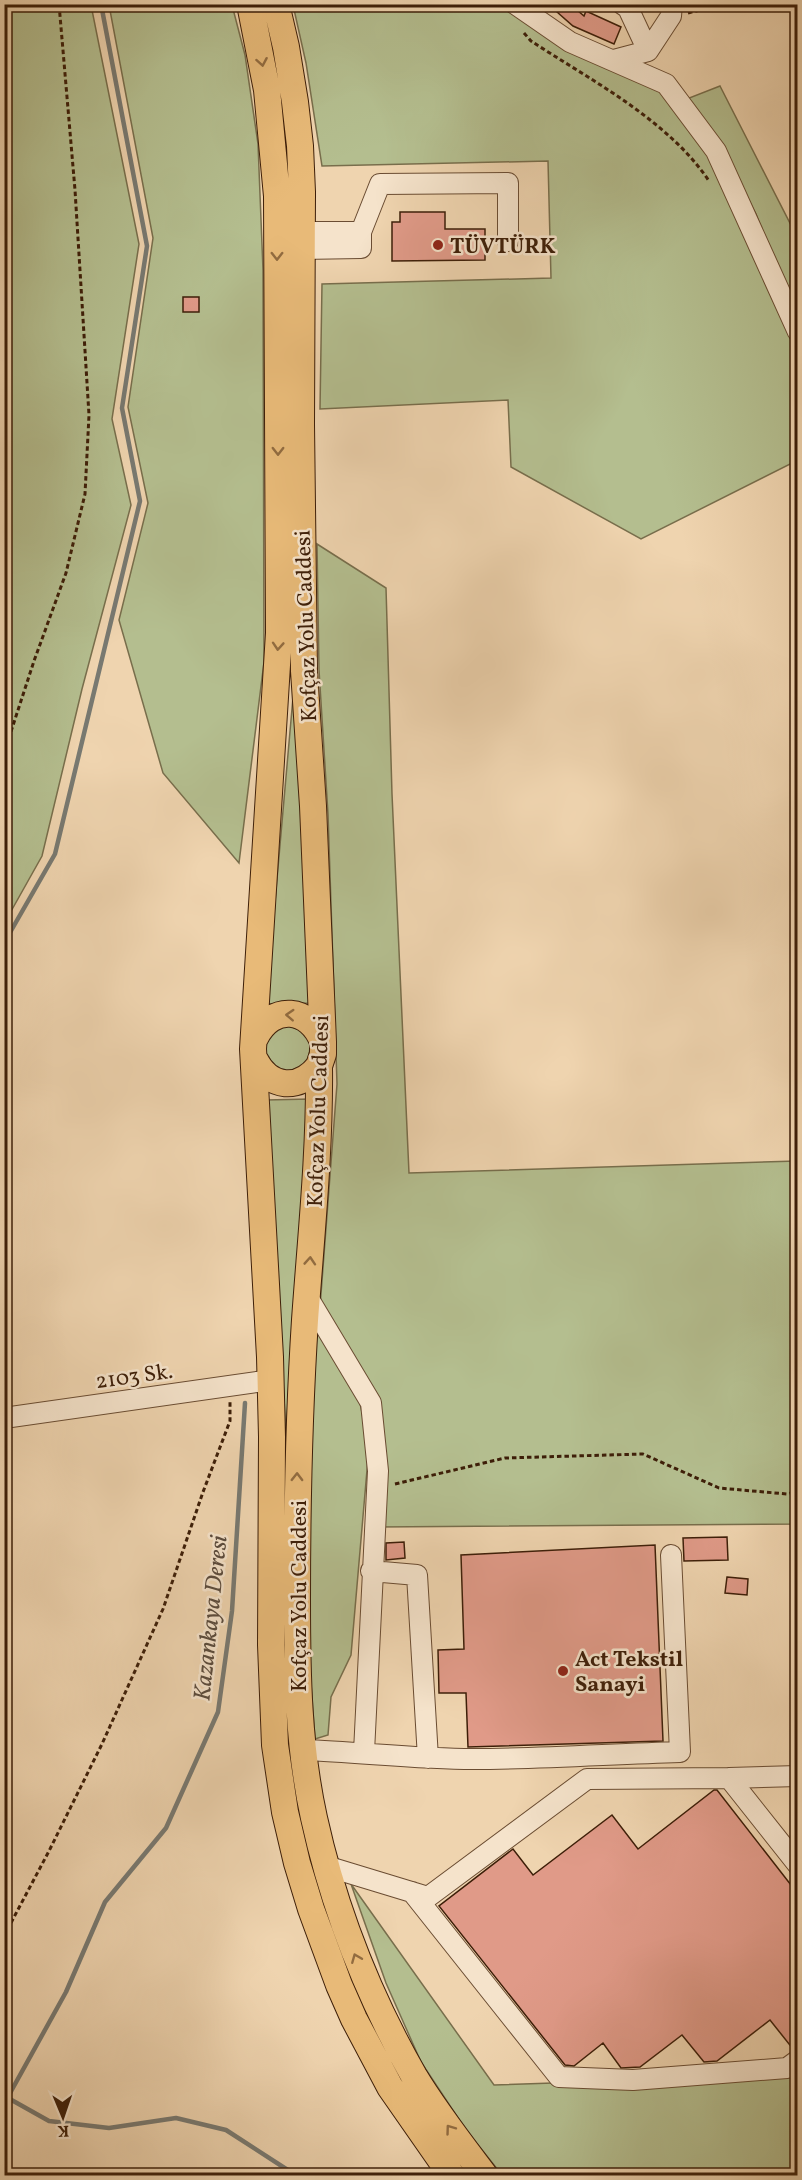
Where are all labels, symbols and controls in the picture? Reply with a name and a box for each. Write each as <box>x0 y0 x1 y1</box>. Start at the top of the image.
one-way arrow <box>255 56 268 66</box>
place label: TÜVTÜRK <box>450 232 556 263</box>
marker: TÜVTÜRK <box>431 238 445 252</box>
one-way arrow <box>271 251 283 260</box>
one-way arrow <box>272 446 284 455</box>
street label: Kofçaz Yolu Caddesi <box>289 529 326 722</box>
one-way arrow <box>272 641 285 650</box>
one-way arrow <box>286 1009 295 1022</box>
street label: Kofçaz Yolu Caddesi <box>301 1015 338 1208</box>
one-way arrow <box>303 1257 316 1266</box>
street label: 2103 Sk. <box>94 1357 175 1398</box>
one-way arrow <box>291 1472 304 1481</box>
street label: Kofçaz Yolu Caddesi <box>285 1500 316 1692</box>
water label: Kazankaya Deresi <box>186 1533 238 1703</box>
place label: Act Tekstil Sanayi <box>575 1645 683 1701</box>
marker: Act Tekstil Sanayi <box>556 1664 570 1678</box>
one-way arrow <box>351 1953 363 1964</box>
north arrow <box>33 2087 93 2147</box>
text: K <box>57 2119 70 2141</box>
one-way arrow <box>446 2124 457 2135</box>

